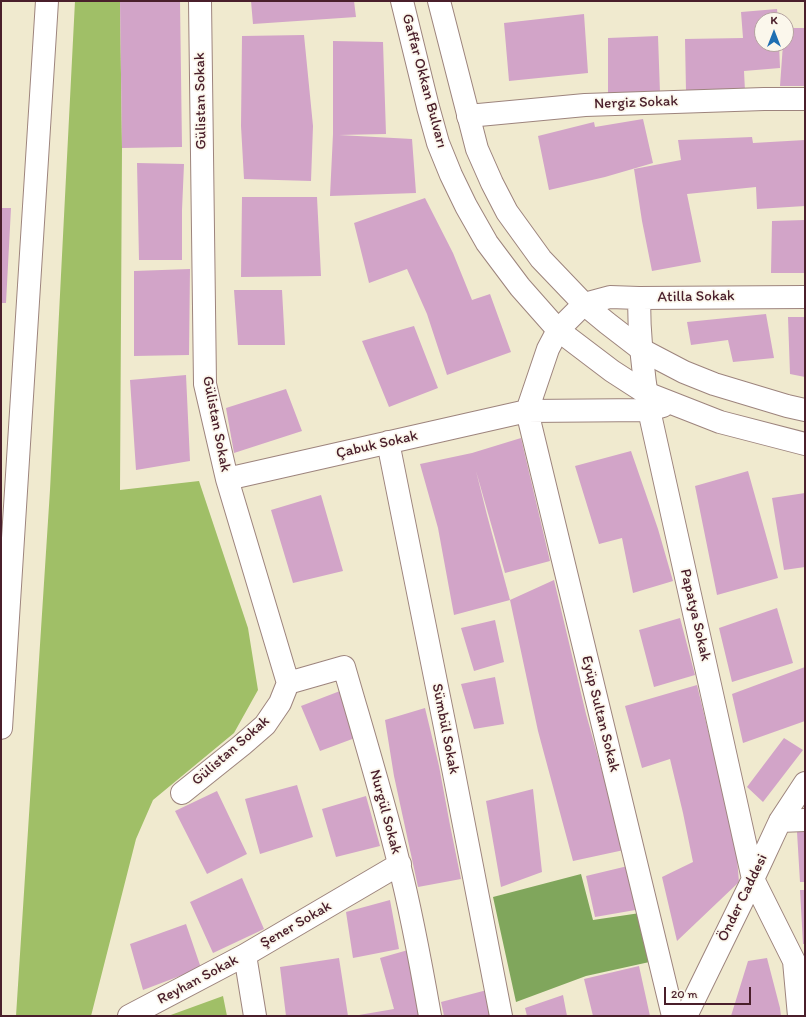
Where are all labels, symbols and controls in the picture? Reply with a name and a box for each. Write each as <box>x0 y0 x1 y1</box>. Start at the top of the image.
street label: Gaffar Okkan Bulvarı <box>397 12 451 150</box>
north arrow <box>754 12 794 52</box>
text: K <box>770 14 778 27</box>
street label: Gülistan Sokak <box>191 52 211 150</box>
street label: Nergiz Sokak <box>594 93 678 113</box>
street label: Atilla Sokak <box>657 287 735 307</box>
street label: Gülistan Sokak <box>198 375 234 473</box>
street label: Çabuk Sokak <box>334 427 420 463</box>
street label: Papatya Sokak <box>676 567 714 663</box>
street label: Eyüp Sultan Sokak <box>577 654 623 774</box>
street label: Sümbül Sokak <box>427 682 463 776</box>
street label: Gülistan Sokak <box>188 712 274 790</box>
street label: Nurgül Sokak <box>365 768 405 856</box>
street label: Önder Caddesi <box>714 851 772 945</box>
street label: Şener Sokak <box>257 897 335 953</box>
street label: Reyhan Sokak <box>154 951 242 1009</box>
scale bar <box>666 979 753 1005</box>
text: 20 m <box>671 987 698 1001</box>

